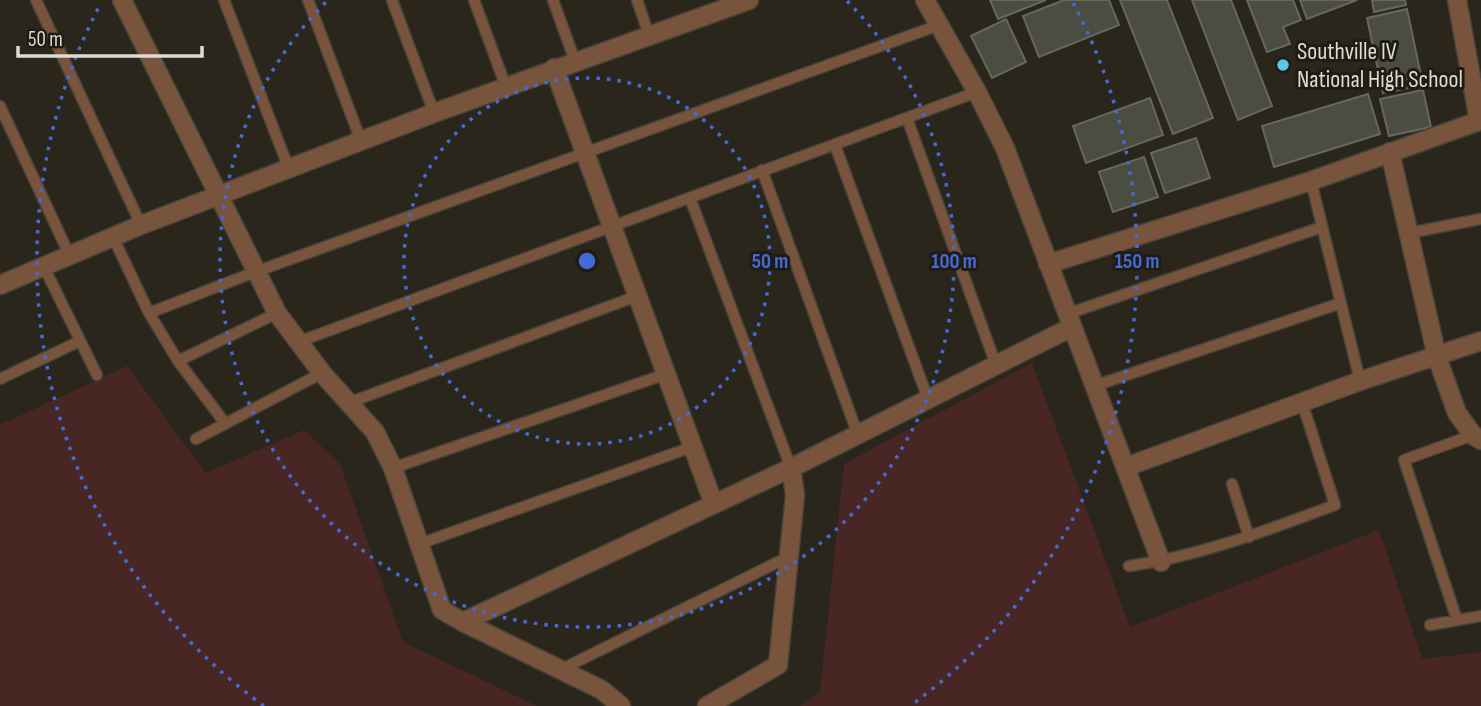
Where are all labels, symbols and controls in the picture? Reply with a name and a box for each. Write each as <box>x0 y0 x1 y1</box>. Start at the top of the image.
scale bar <box>18 14 201 58</box>
text: 50 m <box>28 27 63 52</box>
place label: Southville IV National High School <box>1297 37 1463 94</box>
marker: Southville IV National High School <box>1275 57 1291 73</box>
centre of rings <box>575 249 599 273</box>
text: 50 m <box>752 249 788 274</box>
text: 100 m <box>931 249 977 274</box>
text: 150 m <box>1115 249 1159 274</box>

